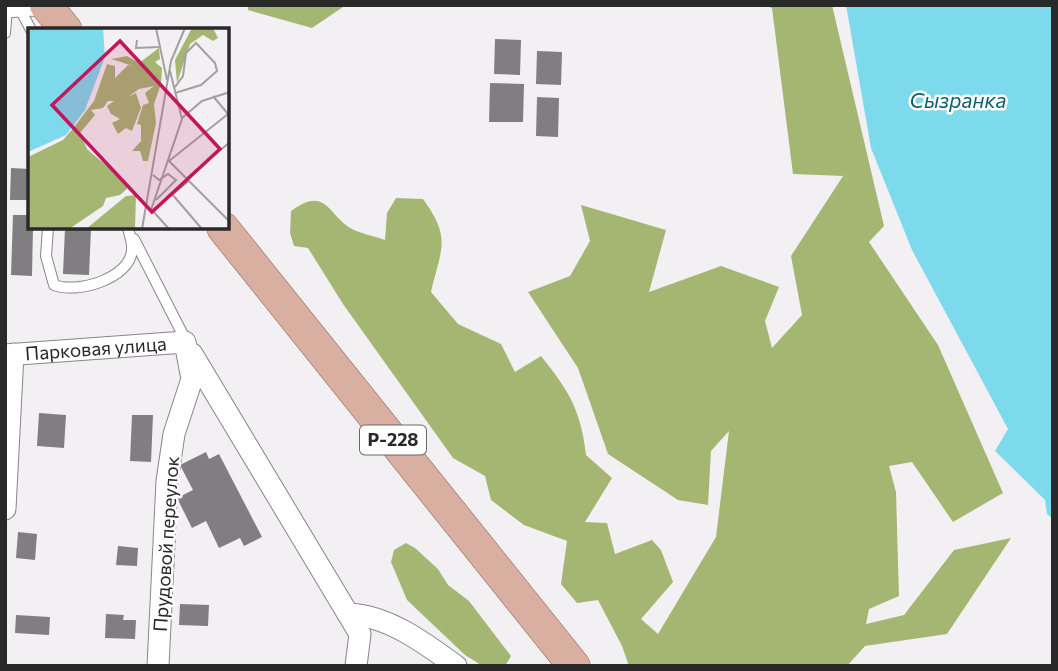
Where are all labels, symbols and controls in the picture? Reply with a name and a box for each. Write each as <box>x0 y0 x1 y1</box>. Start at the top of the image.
inset map <box>28 28 229 229</box>
water label: Сызранка <box>910 87 1007 112</box>
street label: Парковая улица <box>24 331 167 365</box>
road number: Р-228 <box>360 426 426 454</box>
street label: Прудовой переулок <box>148 455 183 633</box>

